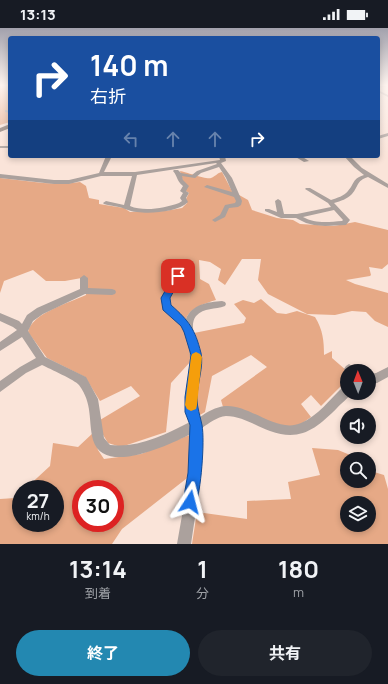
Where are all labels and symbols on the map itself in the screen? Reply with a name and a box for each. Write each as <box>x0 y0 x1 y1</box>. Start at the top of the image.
pin <box>161 259 195 293</box>
north arrow <box>340 364 376 400</box>
speed limit sign: 30 <box>72 480 124 532</box>
position arrow <box>169 481 211 523</box>

